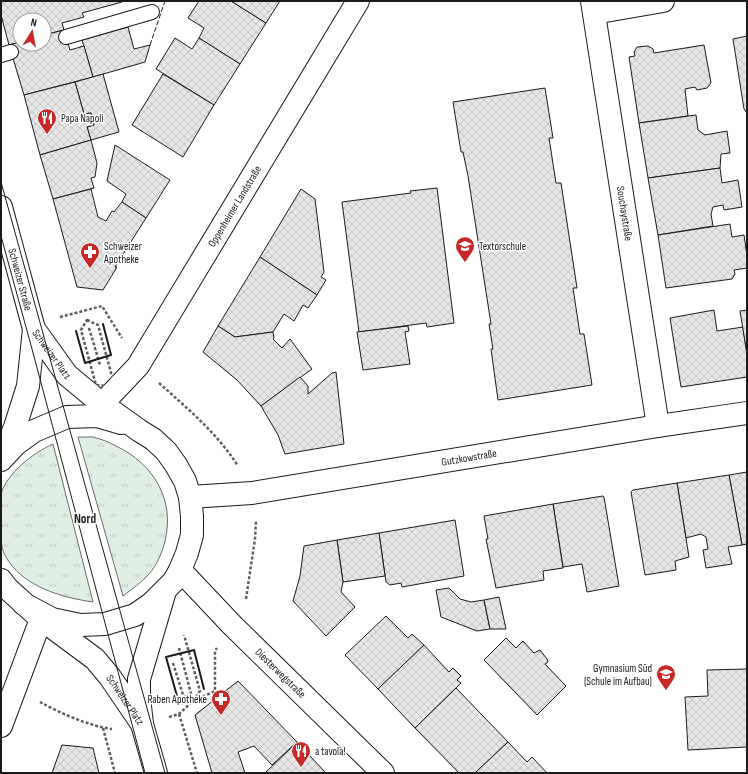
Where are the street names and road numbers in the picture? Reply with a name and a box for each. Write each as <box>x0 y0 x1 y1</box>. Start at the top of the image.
street label: Oppenheimer Landstraße <box>205 163 264 249</box>
street label: Souchaystraße <box>614 185 635 242</box>
street label: Schweizer Straße <box>5 247 35 312</box>
street label: Schweizer Platz <box>29 327 73 382</box>
street label: Gutzkowstraße <box>440 447 498 469</box>
street label: Diesterwegstraße <box>253 646 308 701</box>
street label: Schweizer Platz <box>103 672 147 728</box>

